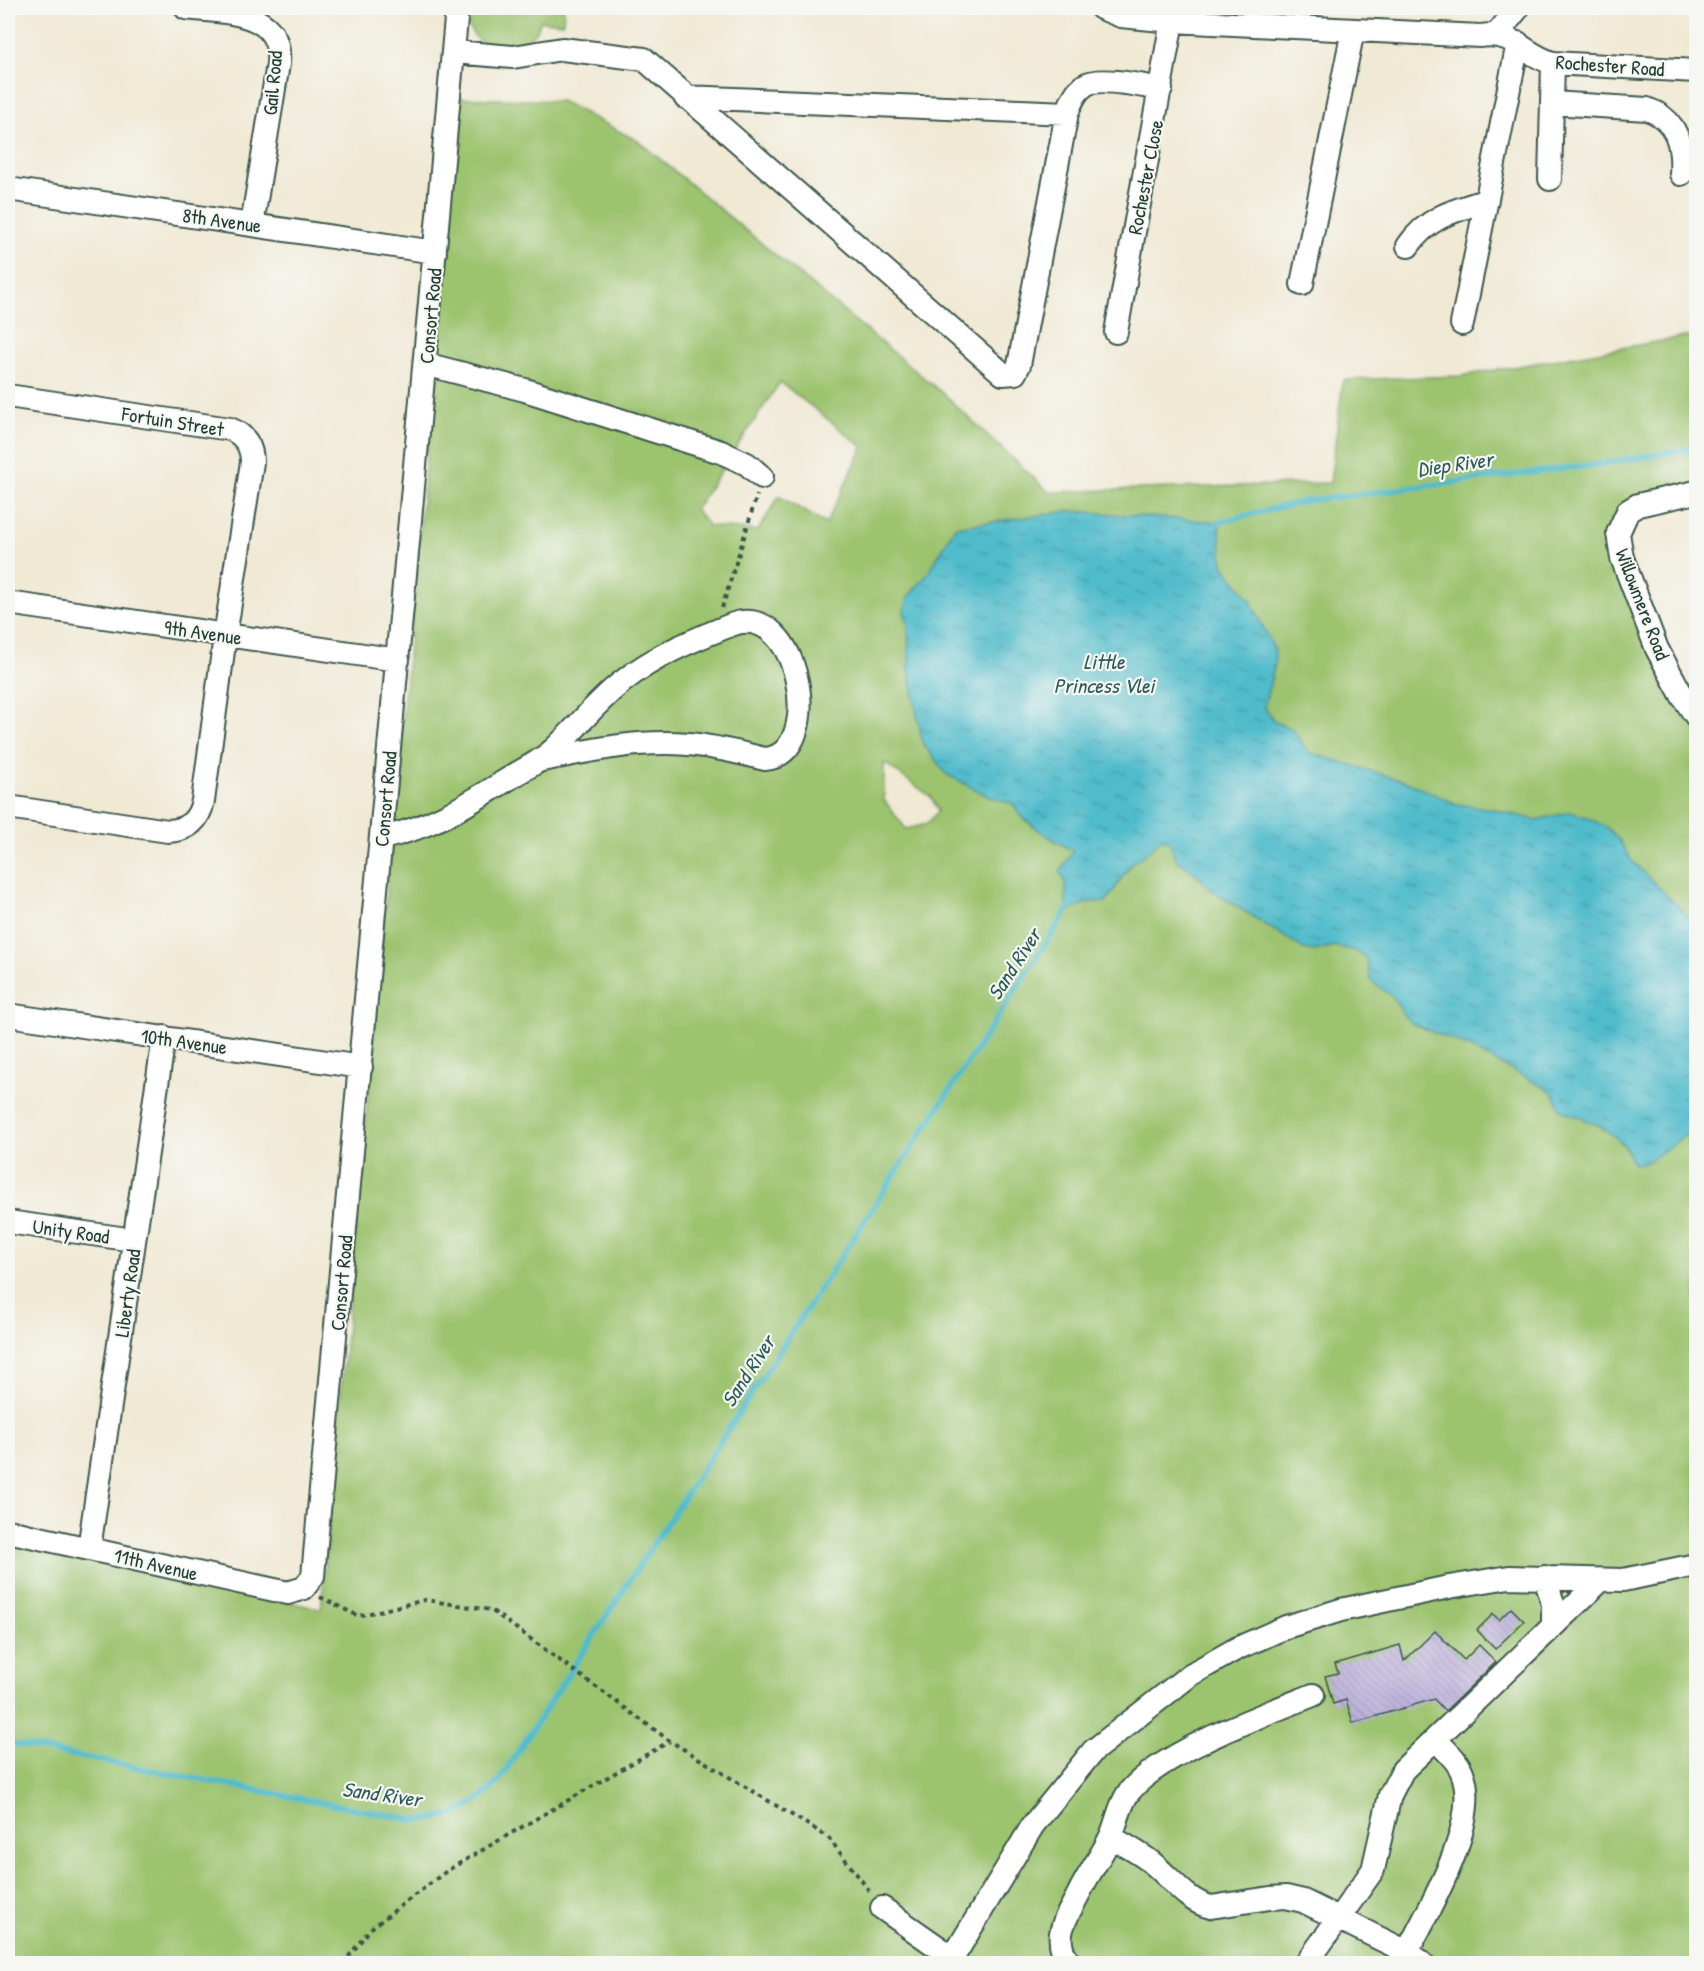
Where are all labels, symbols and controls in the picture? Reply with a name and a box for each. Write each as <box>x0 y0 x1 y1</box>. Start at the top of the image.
street label: Rochester Road <box>1555 48 1665 82</box>
street label: Gail Road <box>256 49 288 116</box>
street label: Rochester Close <box>1121 117 1169 237</box>
street label: 8th Avenue <box>181 201 263 239</box>
street label: Consort Road <box>412 267 448 365</box>
street label: Fortuin Street <box>119 399 227 443</box>
water label: Diep River <box>1415 444 1498 484</box>
street label: Willowmere Road <box>1609 544 1677 664</box>
street label: 9th Avenue <box>163 613 244 651</box>
water label: Little Princess Vlei <box>1054 647 1156 700</box>
street label: Consort Road <box>367 750 403 848</box>
water label: Sand River <box>980 920 1049 1005</box>
street label: 10th Avenue <box>139 1022 229 1060</box>
street label: Unity Road <box>31 1212 111 1250</box>
street label: Consort Road <box>323 1234 359 1332</box>
street label: Liberty Road <box>107 1247 147 1339</box>
water label: Sand River <box>714 1327 783 1412</box>
street label: 11th Avenue <box>111 1541 201 1587</box>
water label: Sand River <box>341 1774 426 1814</box>

